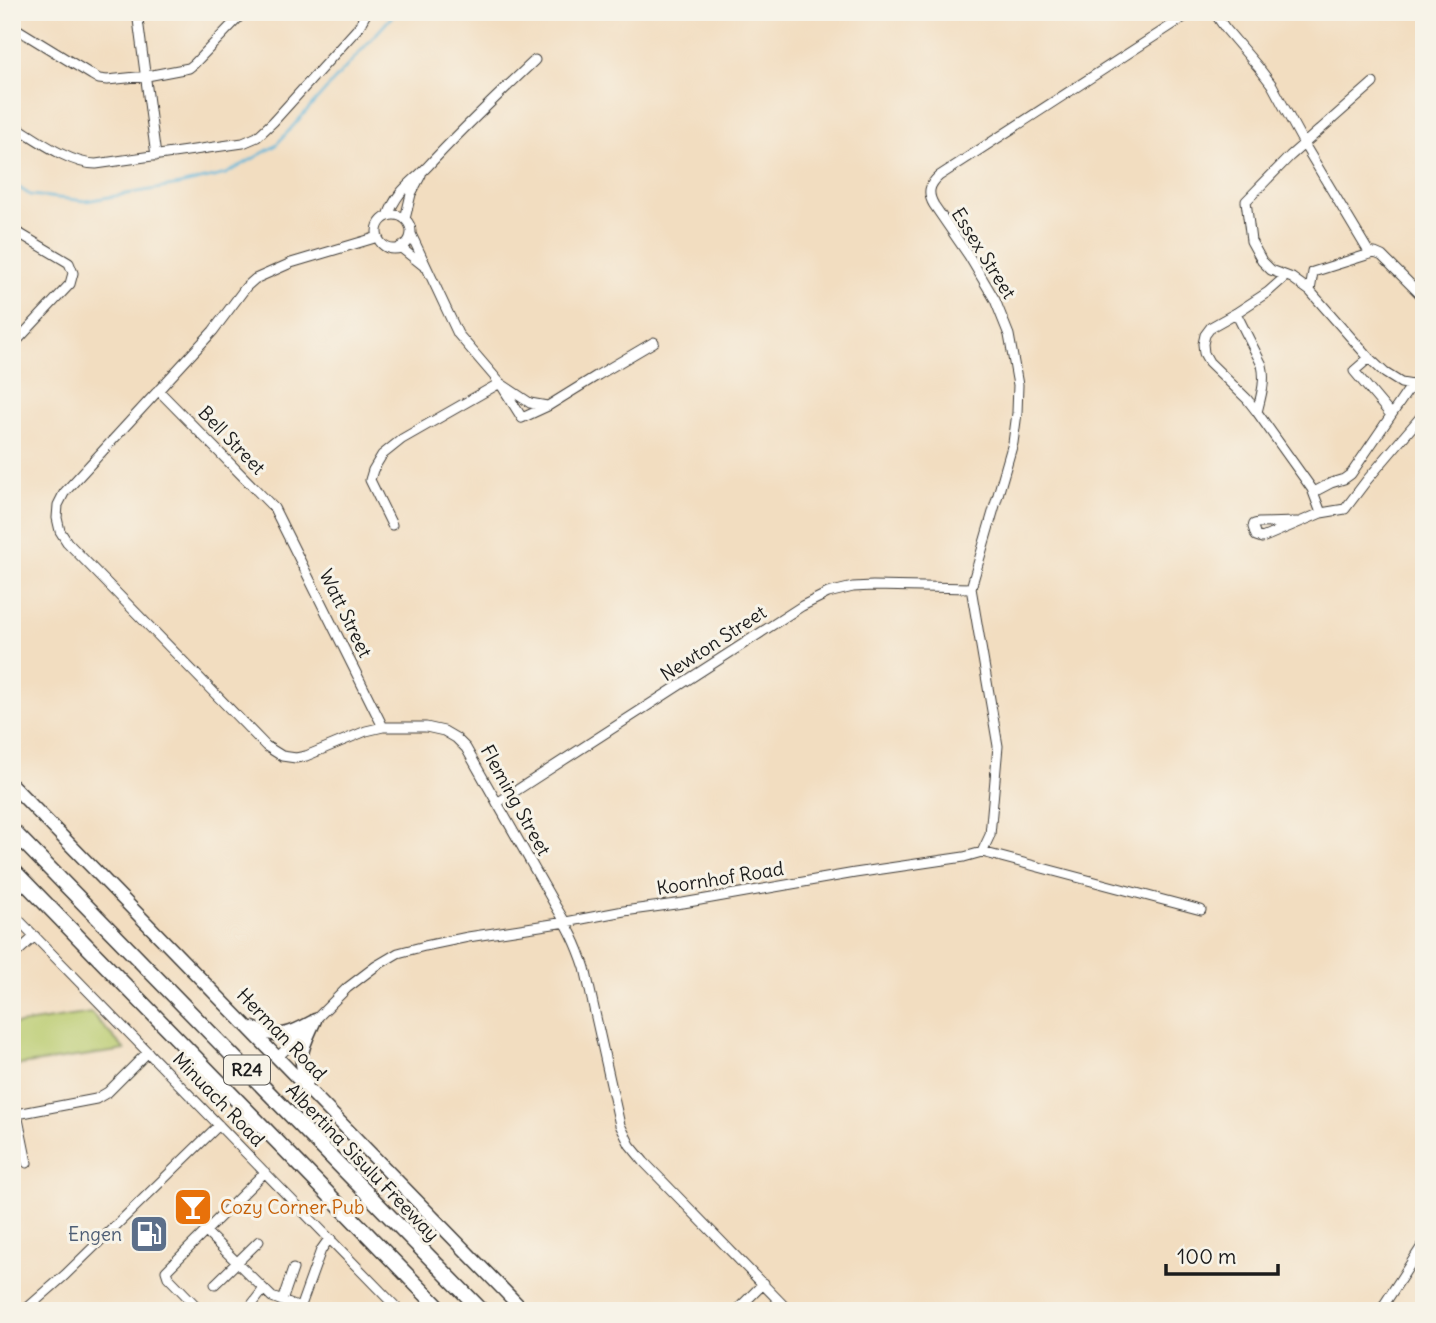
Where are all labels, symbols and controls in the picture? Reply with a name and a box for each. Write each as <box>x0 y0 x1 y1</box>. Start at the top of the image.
street label: Essex Street <box>946 203 1022 303</box>
street label: Bell Street <box>193 401 271 479</box>
street label: Watt Street <box>314 565 378 661</box>
street label: Newton Street <box>656 600 770 686</box>
street label: Fleming Street <box>476 740 556 860</box>
street label: Koornhof Road <box>655 856 785 900</box>
street label: Herman Road <box>232 983 332 1085</box>
street label: Minuach Road <box>168 1047 270 1151</box>
road number: R24 <box>224 1056 270 1084</box>
street label: Albertina Sisulu Freeway <box>281 1078 445 1246</box>
bar icon: Cozy Corner Pub <box>172 1186 214 1228</box>
place label: Cozy Corner Pub <box>220 1195 365 1219</box>
fuel station icon: Engen <box>128 1213 170 1255</box>
place label: Engen <box>68 1222 122 1246</box>
scale bar <box>1166 1232 1278 1276</box>
text: 100 m <box>1177 1243 1236 1270</box>

